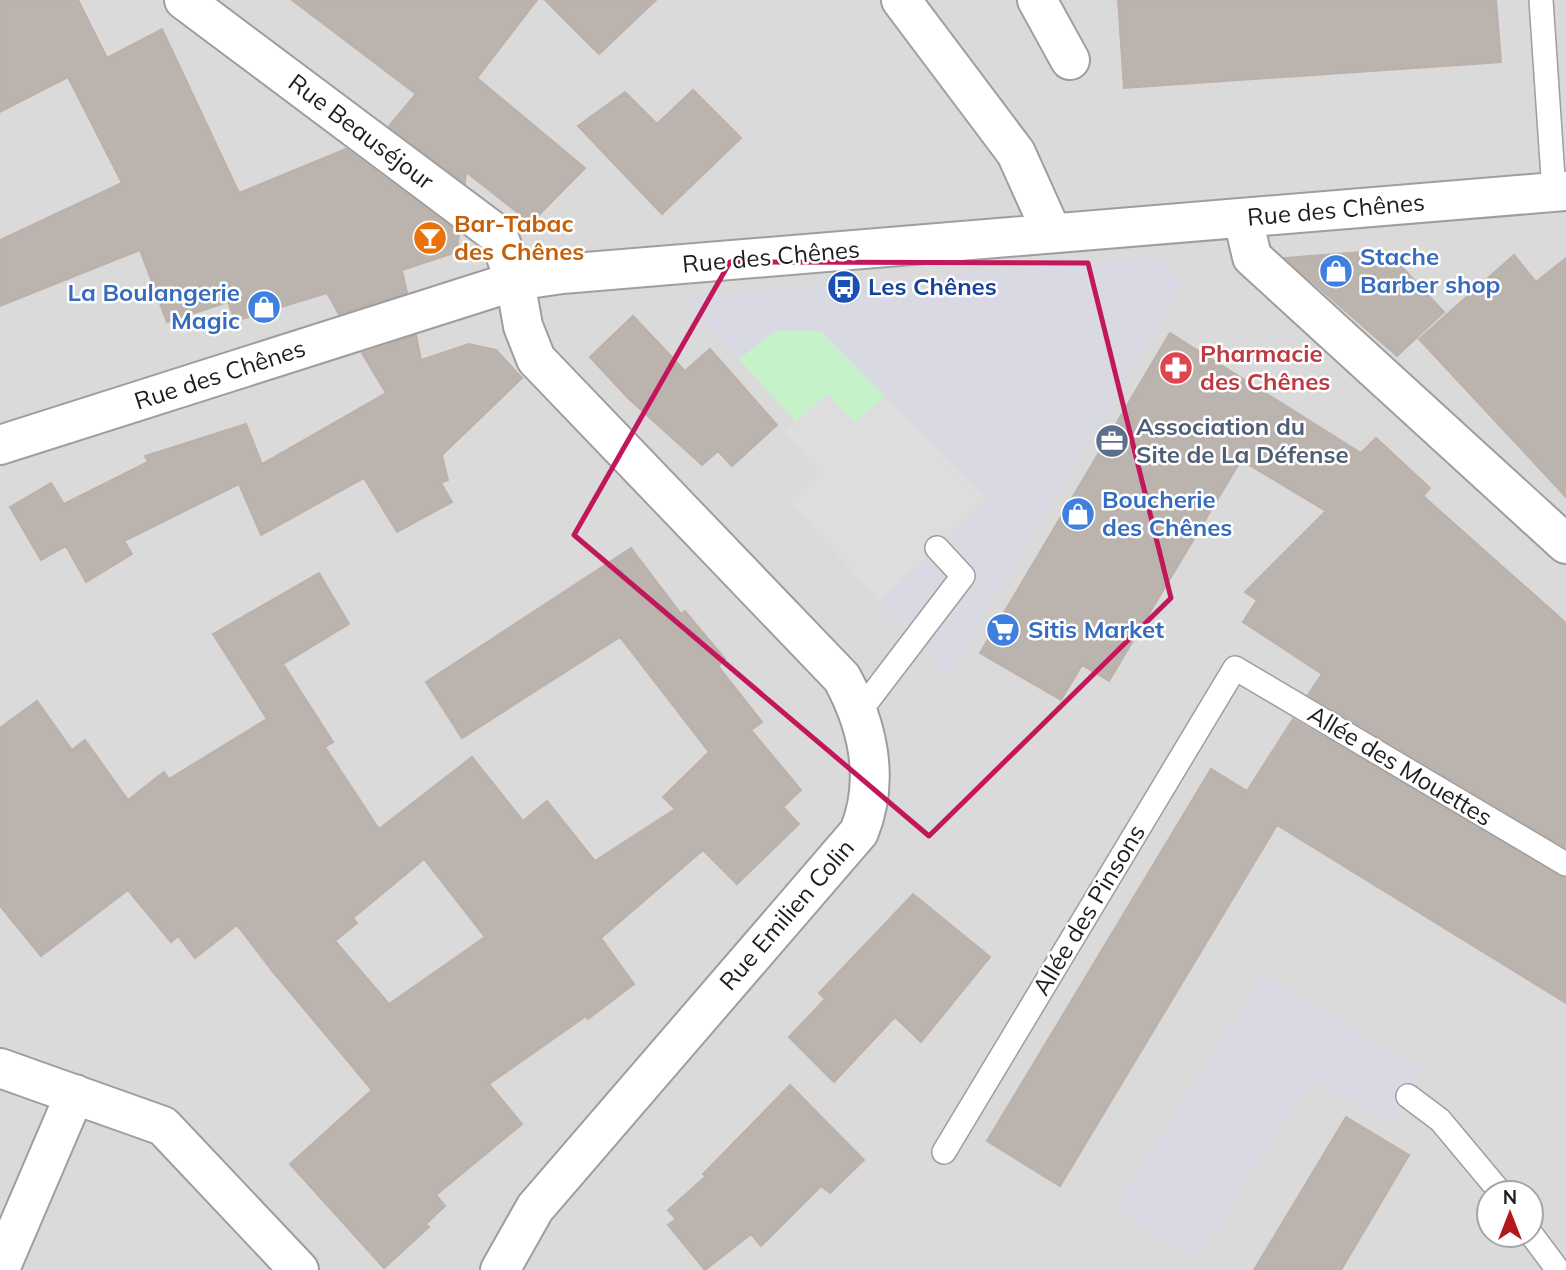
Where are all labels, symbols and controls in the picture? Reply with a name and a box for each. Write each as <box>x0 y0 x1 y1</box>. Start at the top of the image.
street label: Rue Beauséjour <box>283 67 440 196</box>
street label: Rue des Chênes <box>1246 186 1426 232</box>
place label: Bar-Tabac des Chênes <box>454 208 584 266</box>
bar icon: Bar-Tabac des Chênes <box>411 219 449 257</box>
street label: Rue des Chênes <box>681 233 861 279</box>
place label: Stache Barber shop <box>1360 241 1501 299</box>
shop icon: Stache Barber shop <box>1317 252 1355 290</box>
bus stop icon: Les Chênes <box>825 268 863 306</box>
place label: Les Chênes <box>868 271 997 301</box>
place label: La Boulangerie Magic <box>67 277 240 335</box>
shop icon: La Boulangerie Magic <box>245 288 283 326</box>
street label: Rue des Chênes <box>130 332 309 416</box>
place label: Pharmacie des Chênes <box>1200 338 1330 396</box>
pharmacy icon: Pharmacie des Chênes <box>1157 349 1195 387</box>
place label: Association du Site de La Défense <box>1136 411 1349 469</box>
office icon: Association du Site de La Défense <box>1093 422 1131 460</box>
place label: Boucherie des Chênes <box>1102 484 1232 542</box>
shop icon: Boucherie des Chênes <box>1059 495 1097 533</box>
supermarket icon: Sitis Market <box>984 611 1022 649</box>
place label: Sitis Market <box>1028 614 1164 644</box>
street label: Allée des Mouettes <box>1303 698 1498 832</box>
street label: Allée des Pinsons <box>1025 819 1151 1000</box>
street label: Rue Emilien Colin <box>713 833 860 996</box>
north arrow <box>1475 1179 1545 1249</box>
text: N <box>1503 1185 1517 1209</box>

